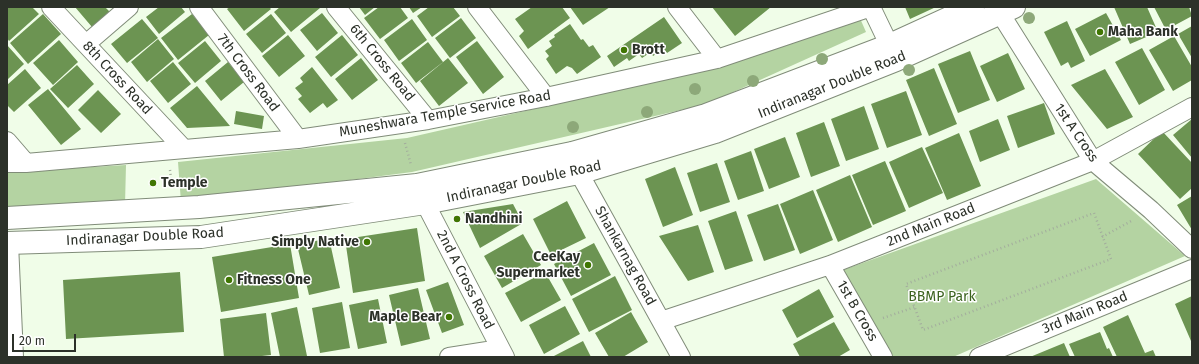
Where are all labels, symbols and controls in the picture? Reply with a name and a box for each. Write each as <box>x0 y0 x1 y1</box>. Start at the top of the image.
street label: 6th Cross Road <box>346 21 418 105</box>
place label: Maha Bank <box>1108 24 1178 40</box>
marker: Maha Bank <box>1095 27 1105 37</box>
street label: 7th Cross Road <box>213 31 283 115</box>
street label: 8th Cross Road <box>79 38 155 118</box>
place label: Brott <box>632 42 665 58</box>
marker: Brott <box>619 45 629 55</box>
street label: Indiranagar Double Road <box>756 48 908 122</box>
street label: Muneshwara Temple Service Road <box>338 87 552 141</box>
street label: 1st A Cross <box>1050 101 1102 165</box>
street label: Indiranagar Double Road <box>445 157 603 207</box>
place label: Temple <box>161 175 208 191</box>
marker: Temple <box>148 178 158 188</box>
street label: 2nd Main Road <box>884 200 978 250</box>
street label: Shankarnag Road <box>591 204 659 308</box>
place label: Nandhini <box>465 211 522 227</box>
marker: Nandhini <box>452 214 462 224</box>
street label: Indiranagar Double Road <box>66 224 224 250</box>
street label: 2nd A Cross Road <box>433 228 497 332</box>
place label: Simply Native <box>271 234 359 250</box>
marker: Simply Native <box>362 237 372 247</box>
place label: CeeKay Supermarket <box>496 249 580 282</box>
marker: CeeKay Supermarket <box>583 260 593 270</box>
place label: Fitness One <box>237 272 311 288</box>
marker: Fitness One <box>224 275 234 285</box>
street label: 1st B Cross <box>833 278 881 344</box>
street label: 3rd Main Road <box>1040 288 1130 338</box>
park label: BBMP Park <box>908 289 976 305</box>
place label: Maple Bear <box>369 309 441 325</box>
marker: Maple Bear <box>444 312 454 322</box>
scale bar <box>14 326 78 352</box>
text: 20 m <box>19 334 45 348</box>

